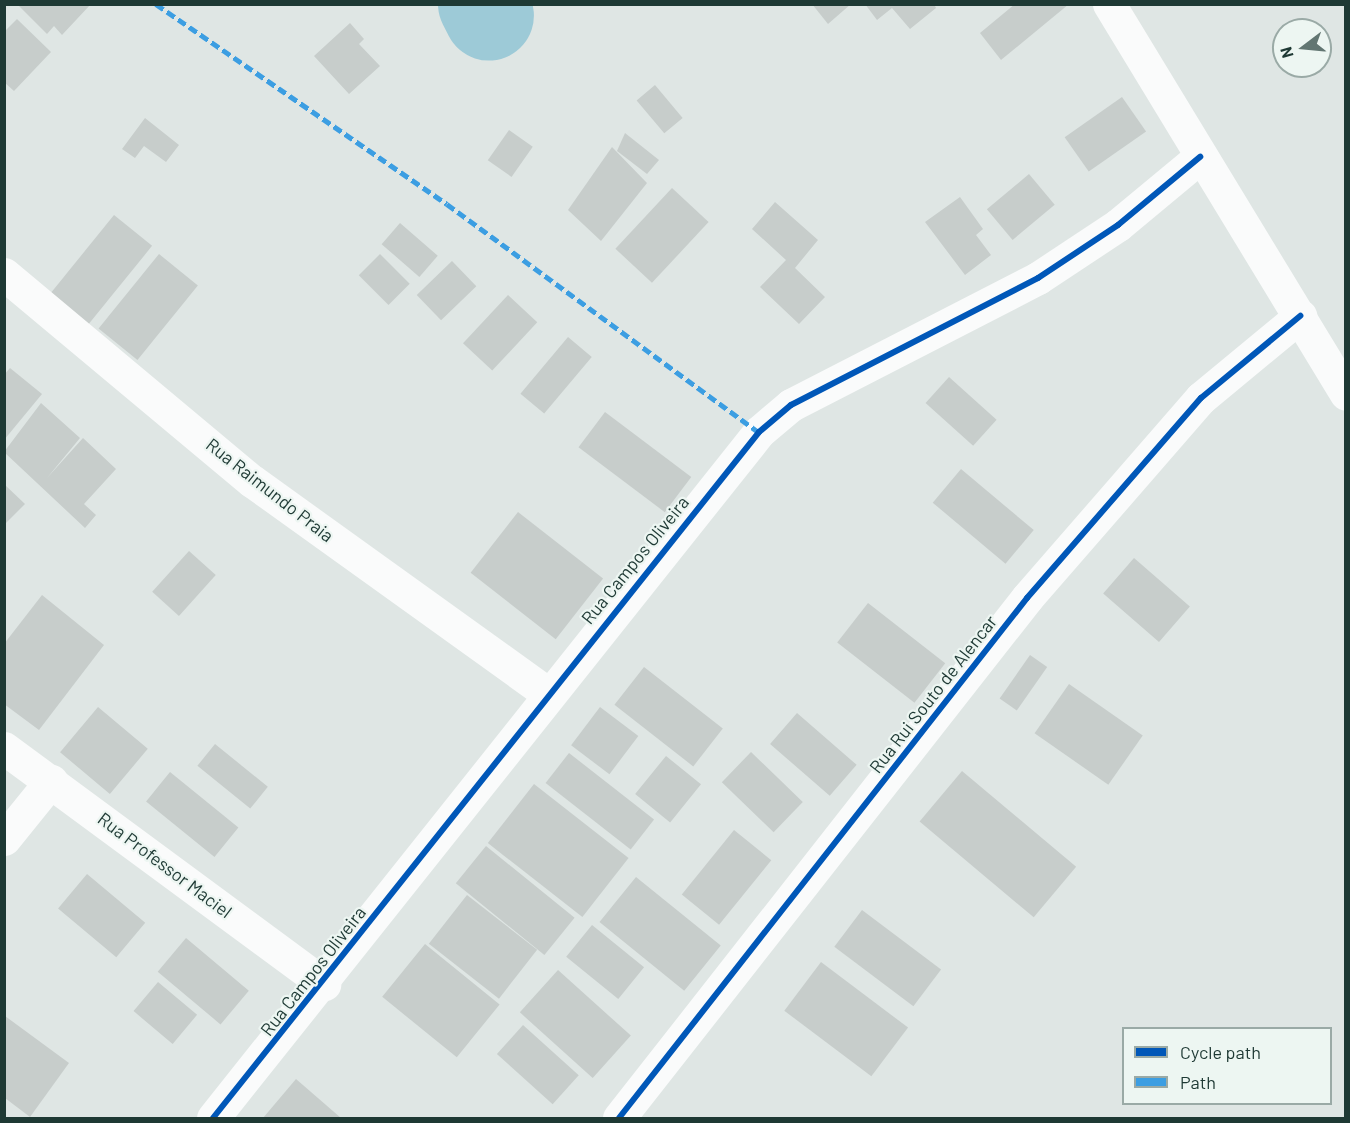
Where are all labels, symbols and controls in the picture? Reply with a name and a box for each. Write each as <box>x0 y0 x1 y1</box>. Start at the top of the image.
north arrow <box>1272 18 1332 78</box>
text: N <box>1276 45 1297 60</box>
street label: Rua Raimundo Praia <box>202 434 338 546</box>
street label: Rua Campos Oliveira <box>577 492 693 628</box>
street label: Rua Rui Souto de Alencar <box>865 611 1001 777</box>
street label: Rua Professor Maciel <box>94 808 236 922</box>
street label: Rua Campos Oliveira <box>256 902 370 1040</box>
legend <box>1122 1027 1332 1105</box>
text: Cycle path <box>1180 1041 1261 1063</box>
text: Path <box>1180 1071 1216 1093</box>

